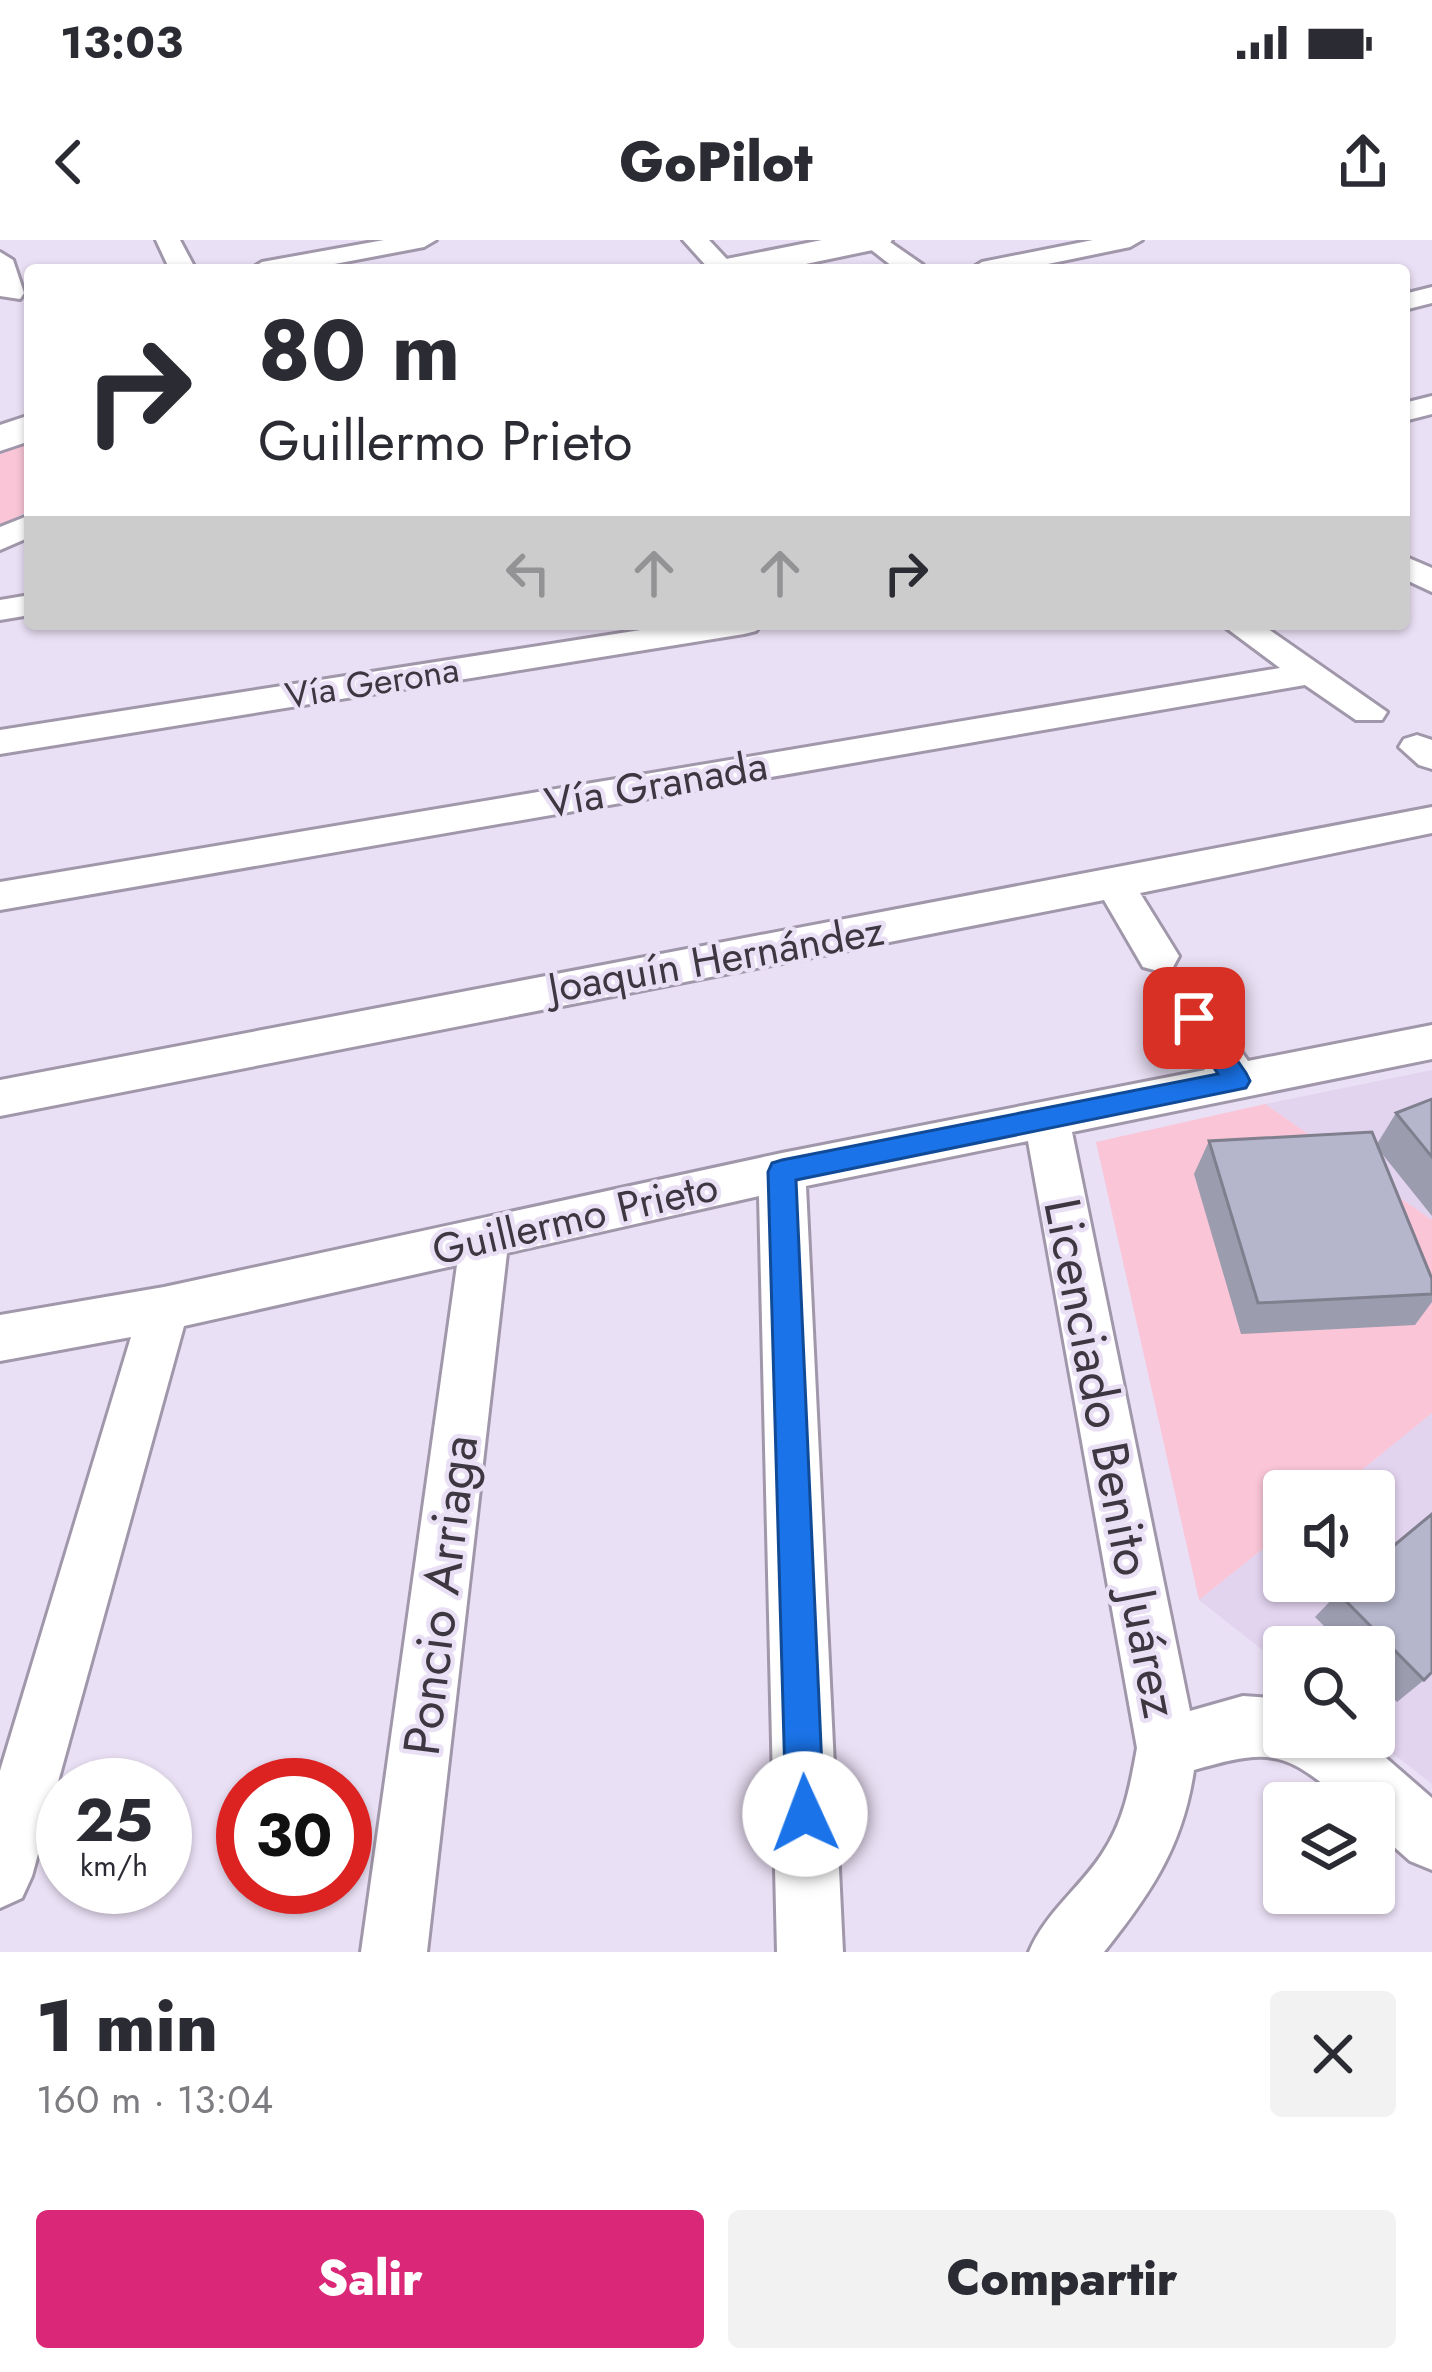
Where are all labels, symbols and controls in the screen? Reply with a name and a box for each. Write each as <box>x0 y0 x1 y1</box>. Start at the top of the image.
text: 13:03 <box>60 10 183 75</box>
text: GoPilot <box>619 123 813 201</box>
icon: back <box>36 129 102 195</box>
icon: share <box>1330 129 1396 195</box>
text: 80 m <box>258 290 460 412</box>
icon: right <box>60 312 216 468</box>
text: Guillermo Prieto <box>258 402 633 480</box>
icon: left <box>495 540 561 606</box>
icon: ahead <box>621 540 687 606</box>
icon: ahead <box>747 540 813 606</box>
icon: right <box>873 540 939 606</box>
street label: Vía Gerona <box>281 643 463 721</box>
street label: Vía Granada <box>540 734 772 834</box>
street label: Joaquín Hernández <box>539 899 889 1019</box>
pin <box>1143 967 1245 1069</box>
icon: arrive <box>1161 985 1227 1051</box>
street label: Guillermo Prieto <box>426 1156 724 1280</box>
street label: Licenciado Benito Juárez <box>1025 1192 1199 1724</box>
street label: Poncio Arriaga <box>384 1431 496 1759</box>
map controls <box>1263 1470 1395 1914</box>
button: sound <box>1263 1470 1395 1602</box>
button: search <box>1263 1626 1395 1758</box>
position arrow <box>742 1751 868 1877</box>
speed limit sign: 30 <box>216 1758 372 1914</box>
text: 25 <box>75 1777 153 1864</box>
button: layers <box>1263 1782 1395 1914</box>
text: km/h <box>80 1844 148 1887</box>
text: 1 min <box>36 1974 218 2078</box>
button: close <box>1270 1991 1396 2117</box>
text: 160 m · 13:04 <box>36 2071 273 2128</box>
button: Salir <box>36 2210 704 2348</box>
button: Compartir <box>728 2210 1396 2348</box>

